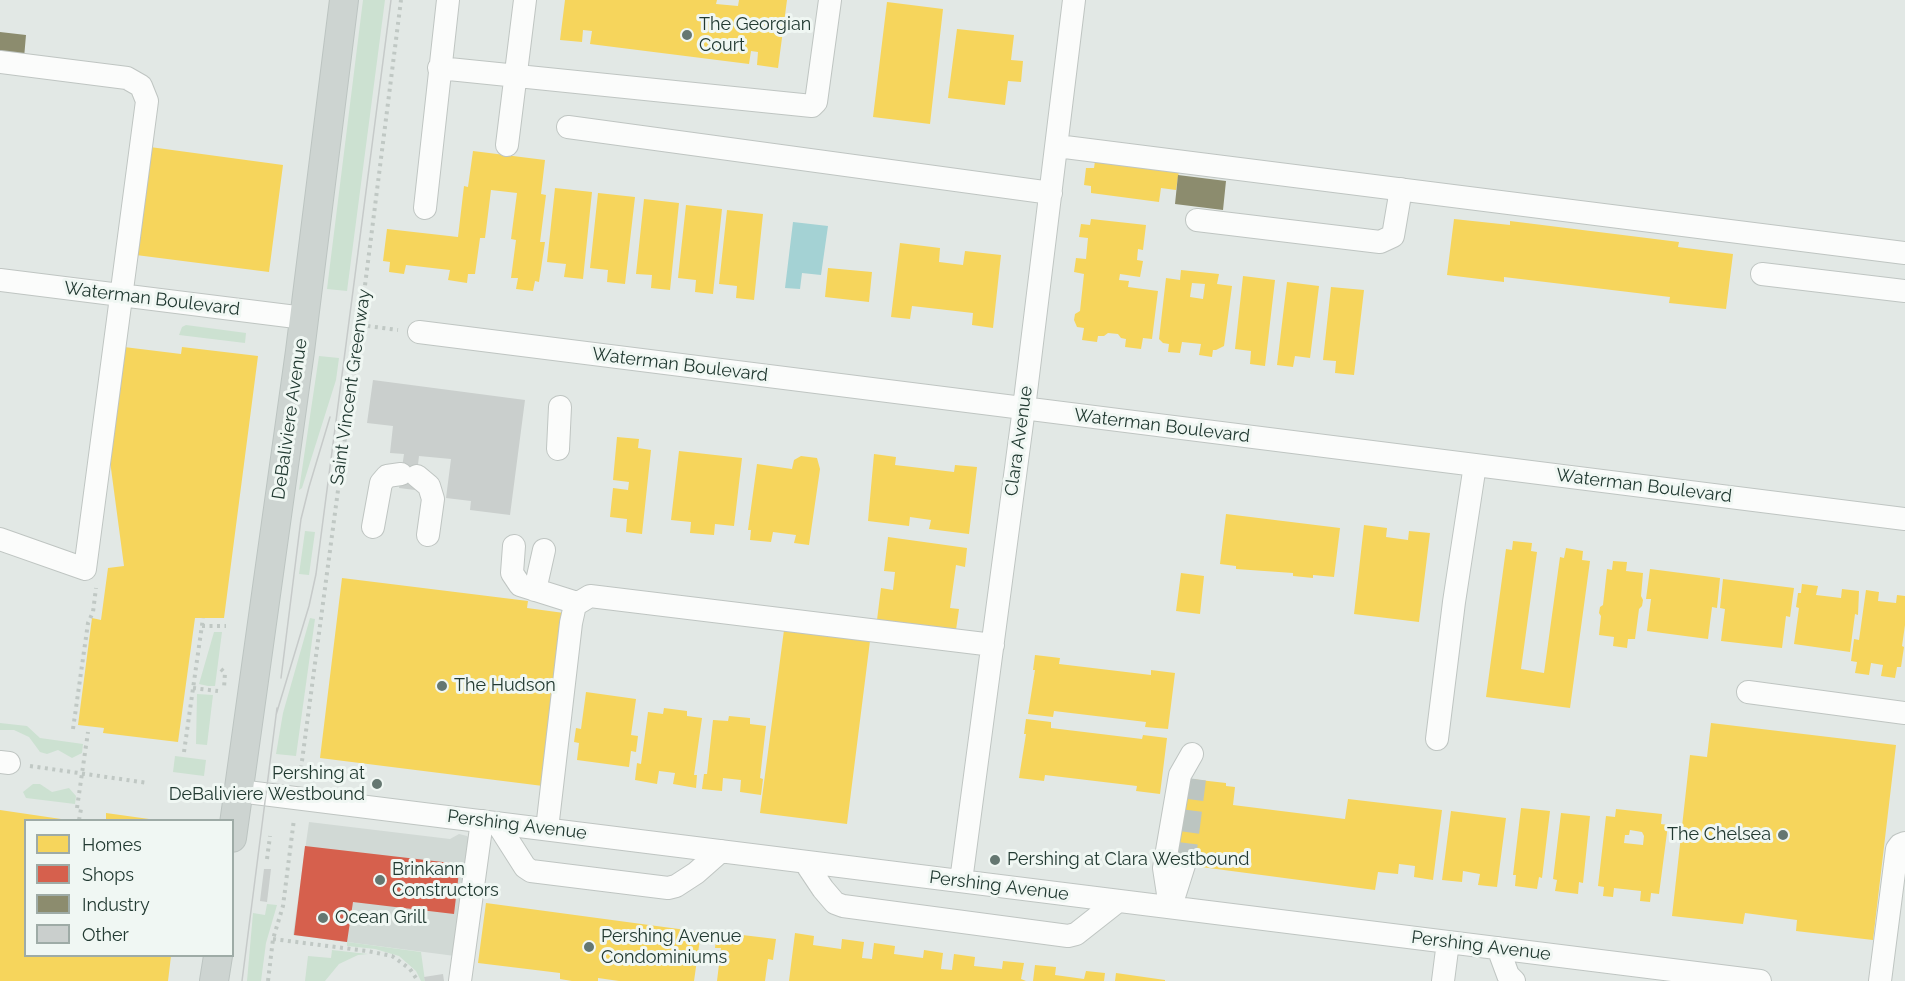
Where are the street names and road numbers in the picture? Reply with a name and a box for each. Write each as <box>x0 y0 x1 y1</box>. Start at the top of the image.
street label: Waterman Boulevard <box>63 278 241 320</box>
street label: Saint Vincent Greenway <box>327 288 375 486</box>
street label: DeBaliviere Avenue <box>268 337 312 501</box>
street label: Waterman Boulevard <box>591 344 769 386</box>
street label: Clara Avenue <box>1001 385 1037 497</box>
street label: Waterman Boulevard <box>1073 405 1251 447</box>
street label: Waterman Boulevard <box>1555 465 1733 507</box>
street label: Pershing Avenue <box>446 806 588 844</box>
street label: Pershing Avenue <box>928 867 1070 905</box>
street label: Pershing Avenue <box>1410 927 1552 965</box>

